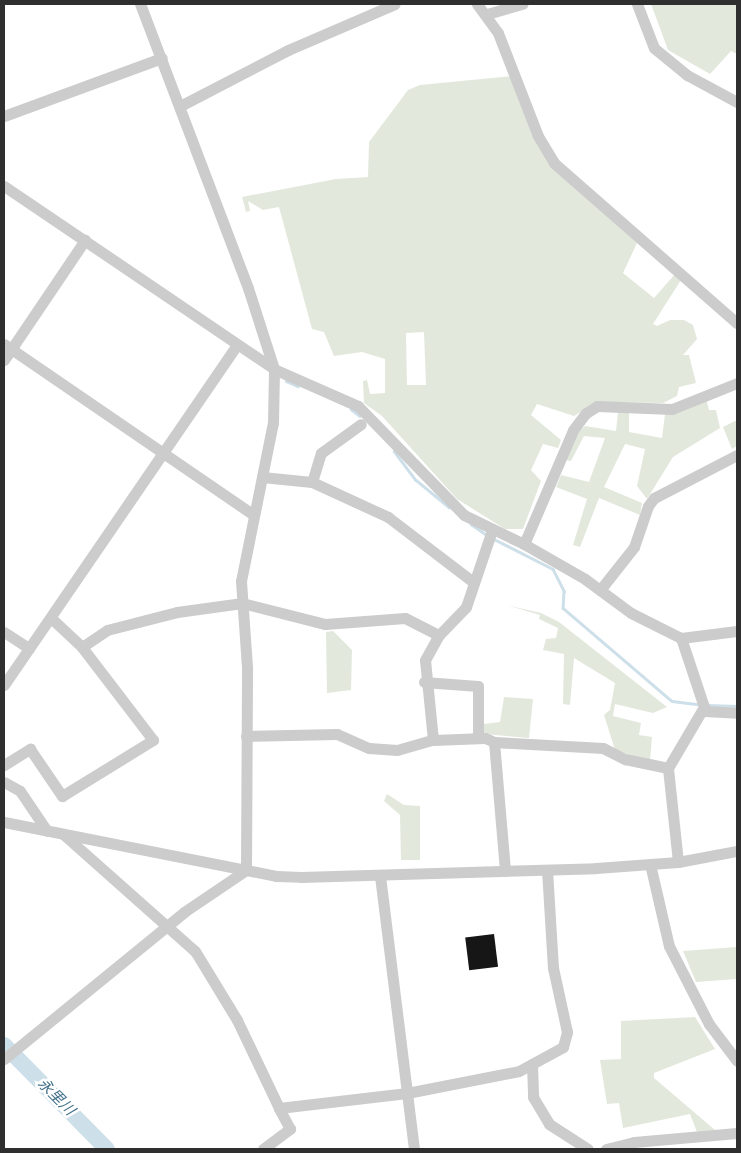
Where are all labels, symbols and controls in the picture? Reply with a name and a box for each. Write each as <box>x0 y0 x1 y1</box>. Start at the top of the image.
water label: 永里川 <box>34 1075 78 1119</box>

